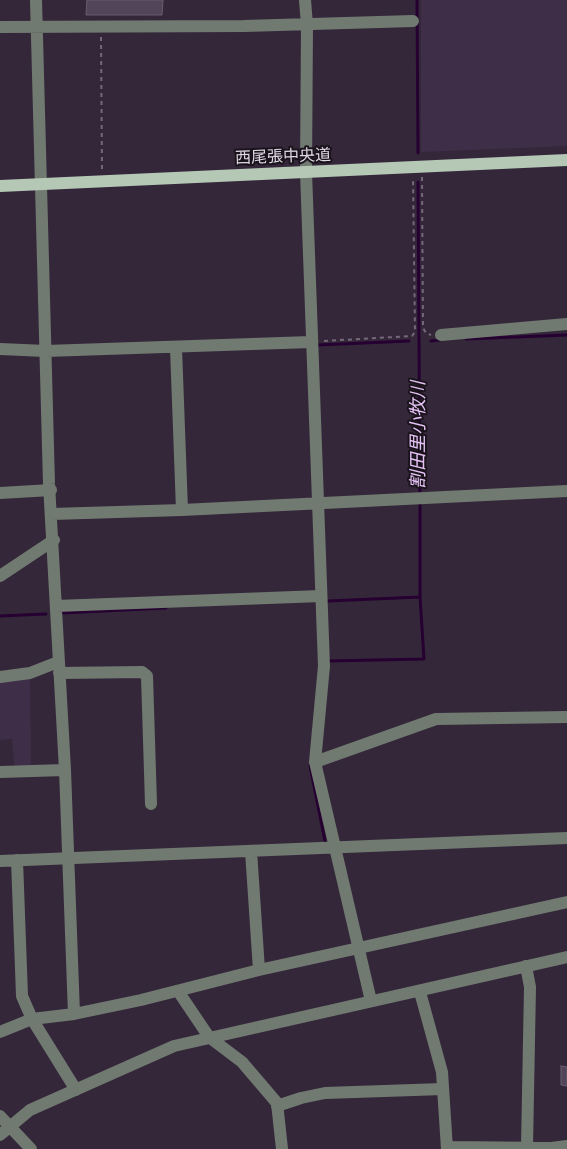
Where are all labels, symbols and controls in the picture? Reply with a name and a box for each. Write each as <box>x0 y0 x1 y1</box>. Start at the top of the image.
street label: 西尾張中央道 <box>235 146 331 168</box>
water label: 割田里小牧川 <box>408 381 430 489</box>

